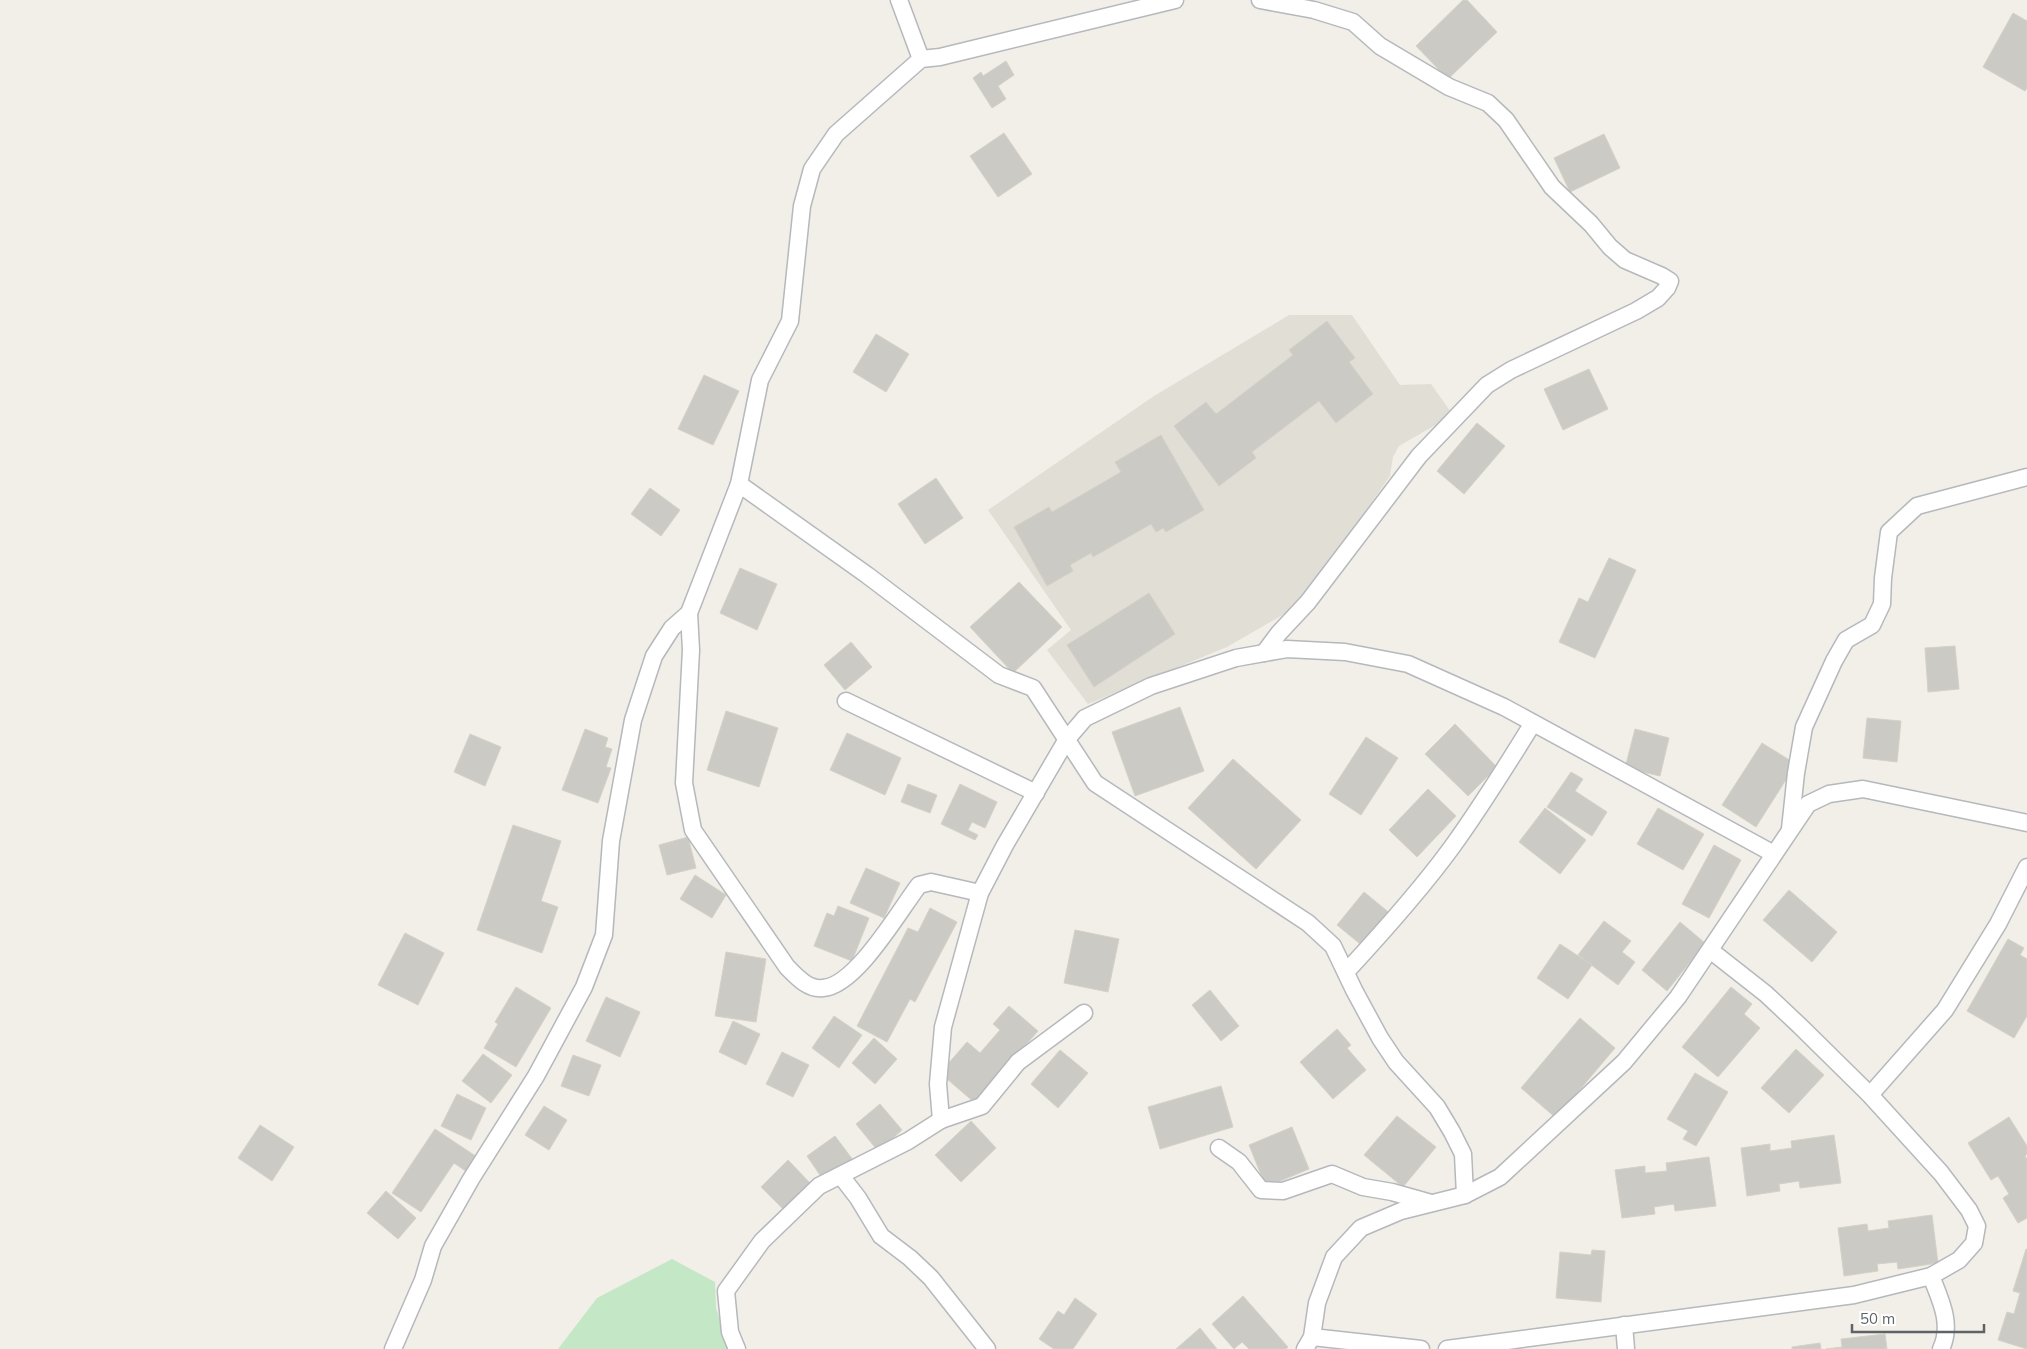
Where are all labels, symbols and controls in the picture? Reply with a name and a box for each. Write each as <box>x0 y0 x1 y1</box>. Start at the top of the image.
scale bar <box>1852 1302 1984 1334</box>
text: 50 m <box>1860 1309 1895 1328</box>

